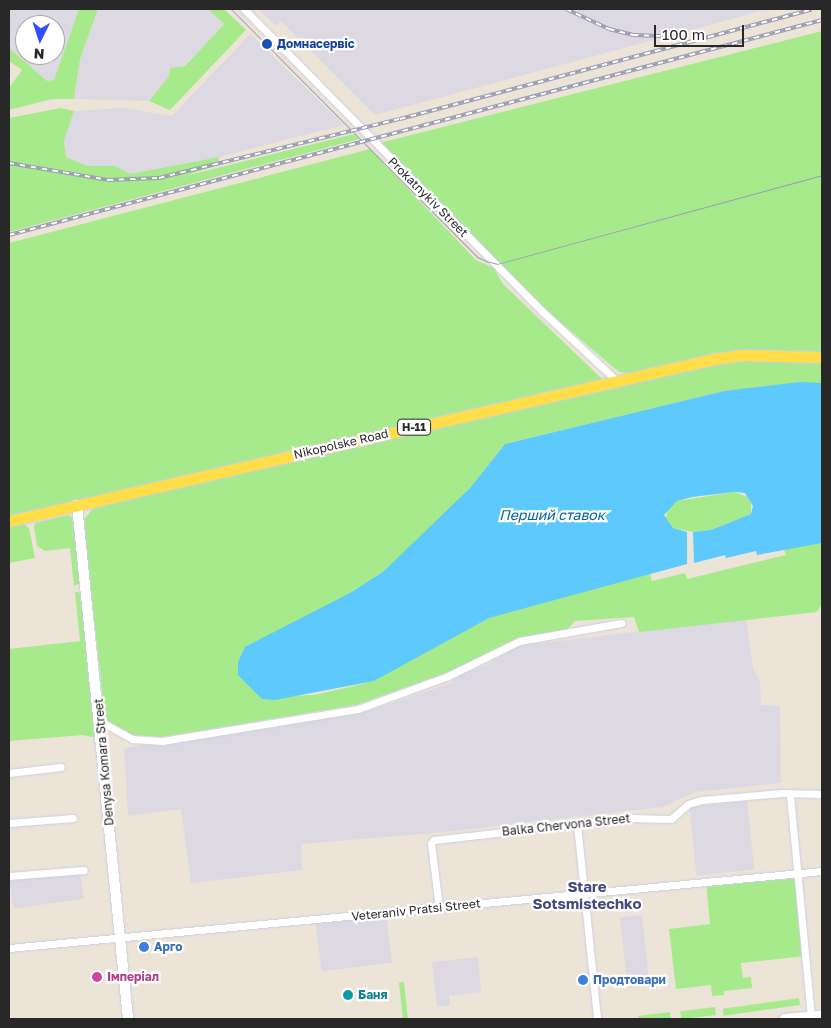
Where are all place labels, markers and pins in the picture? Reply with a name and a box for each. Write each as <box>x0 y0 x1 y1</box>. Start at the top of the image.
place label: Домнасервіс <box>277 37 355 51</box>
marker: Домнасервіс <box>261 38 273 50</box>
place label: Арго <box>154 940 182 954</box>
marker: Арго <box>138 941 150 953</box>
place label: Імперіал <box>107 970 159 984</box>
marker: Імперіал <box>91 971 103 983</box>
place label: Продтовари <box>593 973 666 987</box>
marker: Продтовари <box>577 974 589 986</box>
place label: Баня <box>358 988 387 1002</box>
marker: Баня <box>342 989 354 1001</box>

